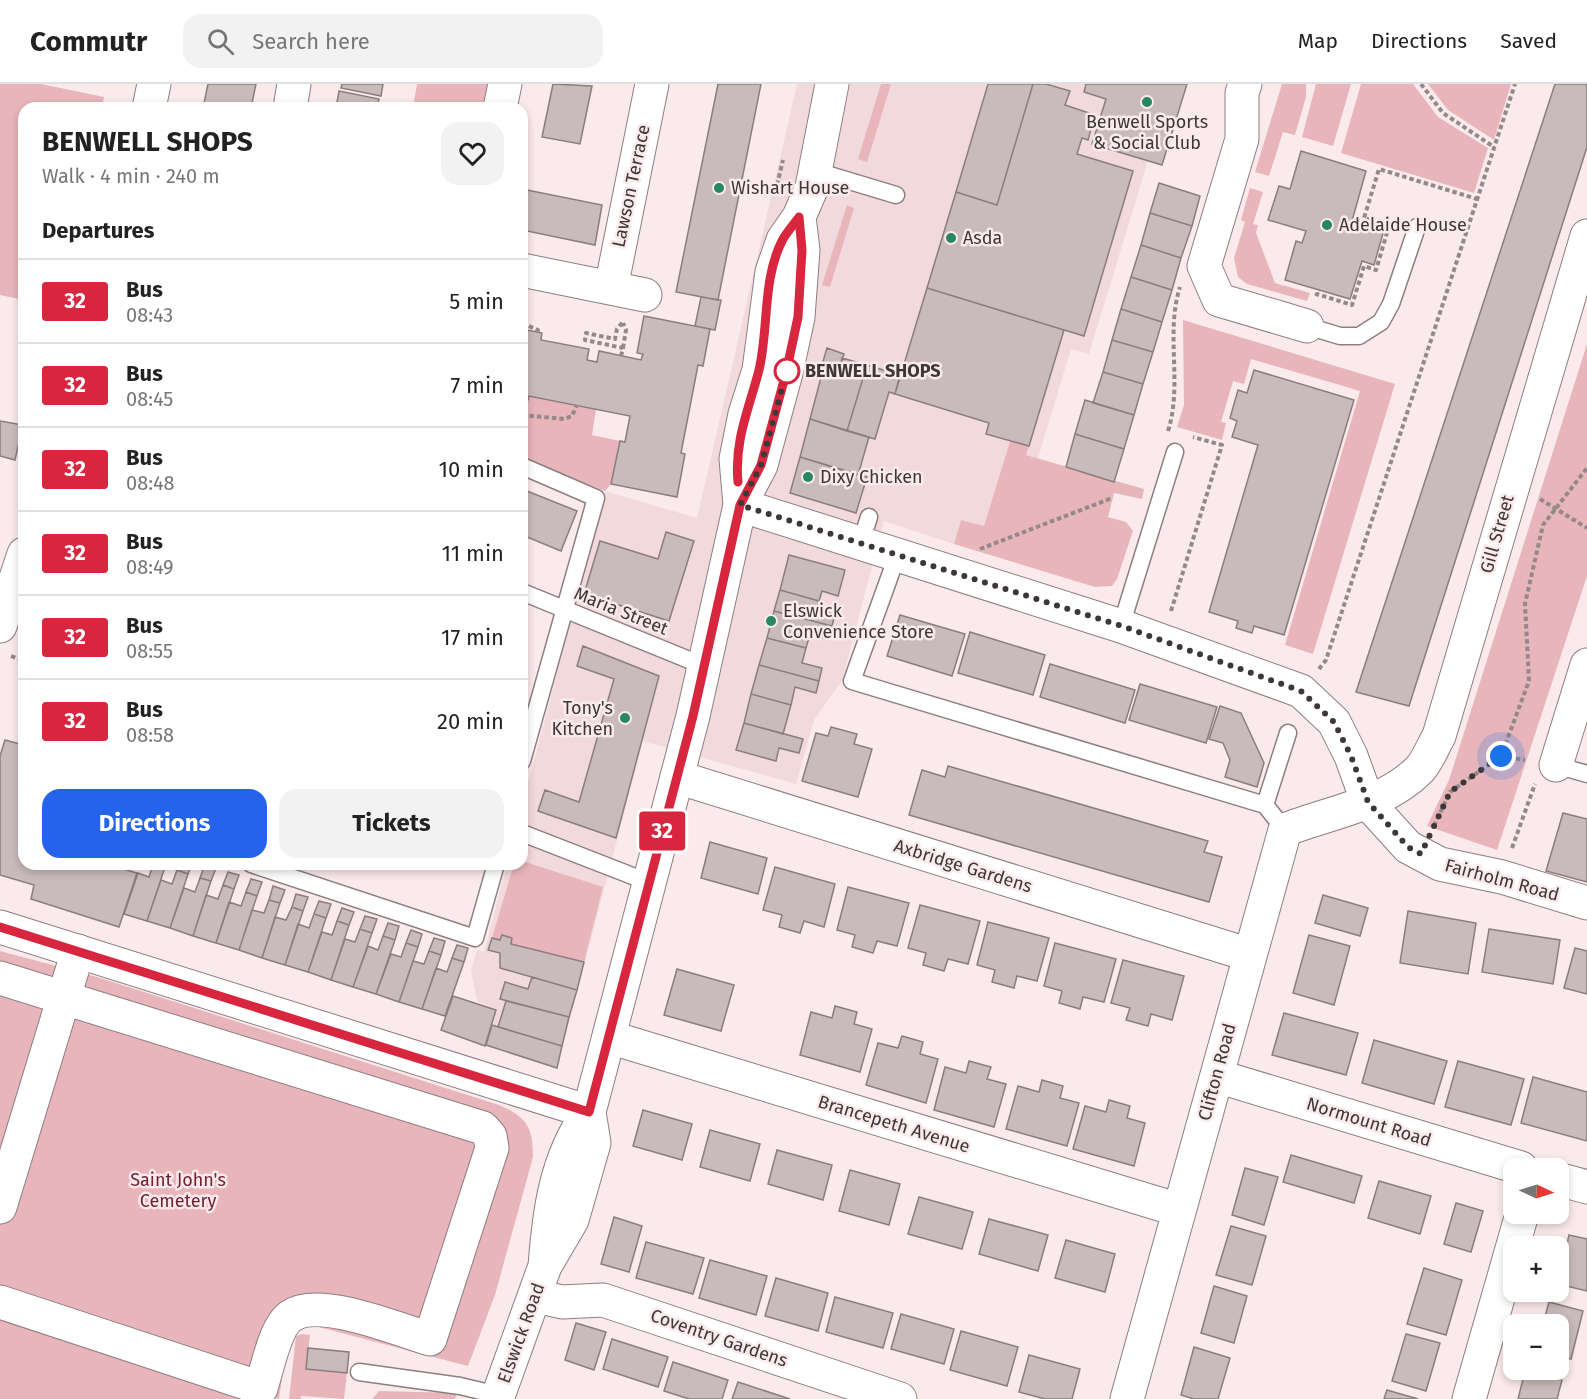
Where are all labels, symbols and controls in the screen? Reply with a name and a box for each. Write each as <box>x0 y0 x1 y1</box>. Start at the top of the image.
search box <box>183 14 603 68</box>
text: Commutr <box>30 25 147 58</box>
icon: search <box>204 25 237 58</box>
text: Search here <box>252 28 370 55</box>
text: Map <box>1298 28 1338 54</box>
text: Directions <box>1371 28 1467 54</box>
text: Saved <box>1500 28 1557 54</box>
marker: Benwell Sports & Social Club <box>1140 95 1154 109</box>
place label: Benwell Sports & Social Club <box>1086 111 1208 154</box>
button: heart <box>441 122 504 185</box>
street label: Lawson Terrace <box>607 123 655 249</box>
text: BENWELL SHOPS <box>42 125 253 158</box>
text: Walk · 4 min · 240 m <box>42 164 220 188</box>
place label: Wishart House <box>731 177 849 199</box>
marker: Wishart House <box>712 181 726 195</box>
place label: Adelaide House <box>1339 214 1467 236</box>
text: Departures <box>42 217 154 244</box>
marker: Adelaide House <box>1320 218 1334 232</box>
place label: Asda <box>963 227 1002 249</box>
marker: Asda <box>944 231 958 245</box>
text: Bus <box>126 276 163 303</box>
text: 32 <box>64 288 86 314</box>
text: 5 min <box>449 288 504 315</box>
text: 08:43 <box>126 303 173 327</box>
marker: BENWELL SHOPS <box>774 358 800 384</box>
text: Bus <box>126 360 163 387</box>
place label: BENWELL SHOPS <box>805 360 940 382</box>
text: 32 <box>64 372 86 398</box>
text: 7 min <box>450 372 504 399</box>
text: 08:45 <box>126 387 173 411</box>
text: Bus <box>126 444 163 471</box>
text: 32 <box>64 456 86 482</box>
text: 10 min <box>438 456 504 483</box>
place label: Dixy Chicken <box>820 466 923 488</box>
marker: Dixy Chicken <box>801 470 815 484</box>
text: 08:48 <box>126 471 175 495</box>
street label: Gill Street <box>1475 492 1519 576</box>
text: Bus <box>126 528 163 555</box>
text: 32 <box>64 540 86 566</box>
text: 11 min <box>441 540 504 567</box>
text: 08:49 <box>126 555 174 579</box>
street label: Maria Street <box>571 582 672 640</box>
place label: Elswick Convenience Store <box>783 600 934 643</box>
text: Bus <box>126 612 163 639</box>
marker: Elswick Convenience Store <box>764 614 778 628</box>
text: 32 <box>64 624 86 650</box>
text: 17 min <box>441 624 504 651</box>
text: 08:55 <box>126 639 173 663</box>
text: Bus <box>126 696 163 723</box>
place label: Tony's Kitchen <box>552 697 613 740</box>
text: 32 <box>64 708 86 734</box>
text: 20 min <box>437 708 504 735</box>
marker: Tony's Kitchen <box>618 711 632 725</box>
text: 08:58 <box>126 723 174 747</box>
your location <box>1486 741 1516 771</box>
button: Directions <box>42 789 267 858</box>
button: Tickets <box>279 789 504 858</box>
line badge: 32 <box>635 812 689 850</box>
text: 32 <box>651 818 673 844</box>
street label: Axbridge Gardens <box>891 835 1035 897</box>
street label: Fairholm Road <box>1442 854 1562 906</box>
street label: Clifton Road <box>1193 1021 1241 1123</box>
street label: Brancepeth Avenue <box>815 1090 973 1158</box>
street label: Normount Road <box>1304 1093 1434 1151</box>
north arrow <box>1503 1158 1569 1224</box>
map controls <box>1503 1158 1569 1380</box>
park label: Saint John's Cemetery <box>130 1169 226 1212</box>
button: + <box>1503 1236 1569 1302</box>
street label: Elswick Road <box>493 1280 549 1386</box>
street label: Coventry Gardens <box>648 1304 790 1372</box>
button: − <box>1503 1314 1569 1380</box>

